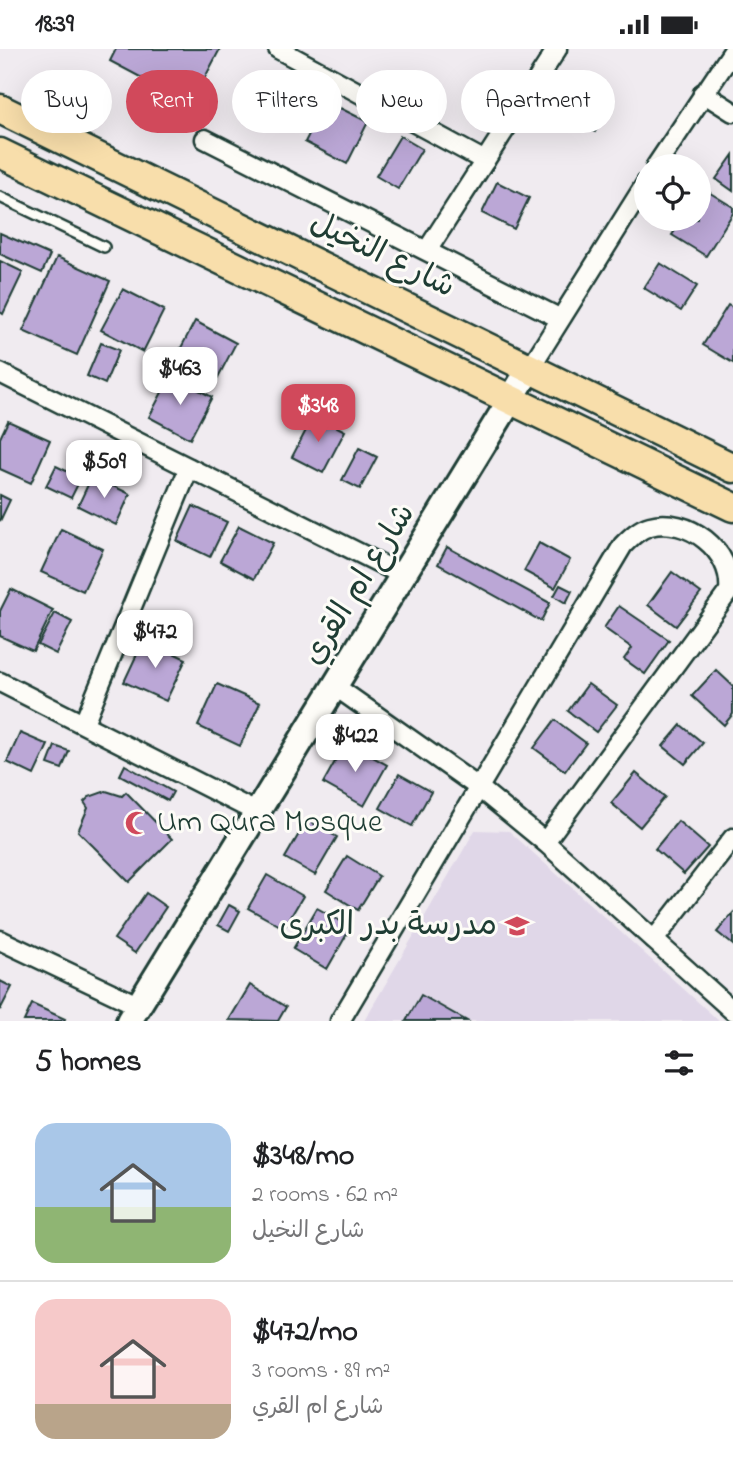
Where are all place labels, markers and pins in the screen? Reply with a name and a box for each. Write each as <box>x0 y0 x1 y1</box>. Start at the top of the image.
pin: $463 <box>139 347 221 407</box>
pin: $348 <box>277 385 359 444</box>
pin: $509 <box>63 441 145 500</box>
pin: $472 <box>114 611 196 670</box>
pin: $422 <box>314 715 396 774</box>
place label: Um Qura Mosque <box>157 800 383 847</box>
mosque icon: Um Qura Mosque <box>123 809 151 837</box>
place label: مدرسة بدر الكبرى <box>279 903 497 950</box>
school or university icon: مدرسة بدر الكبرى <box>503 912 531 940</box>

